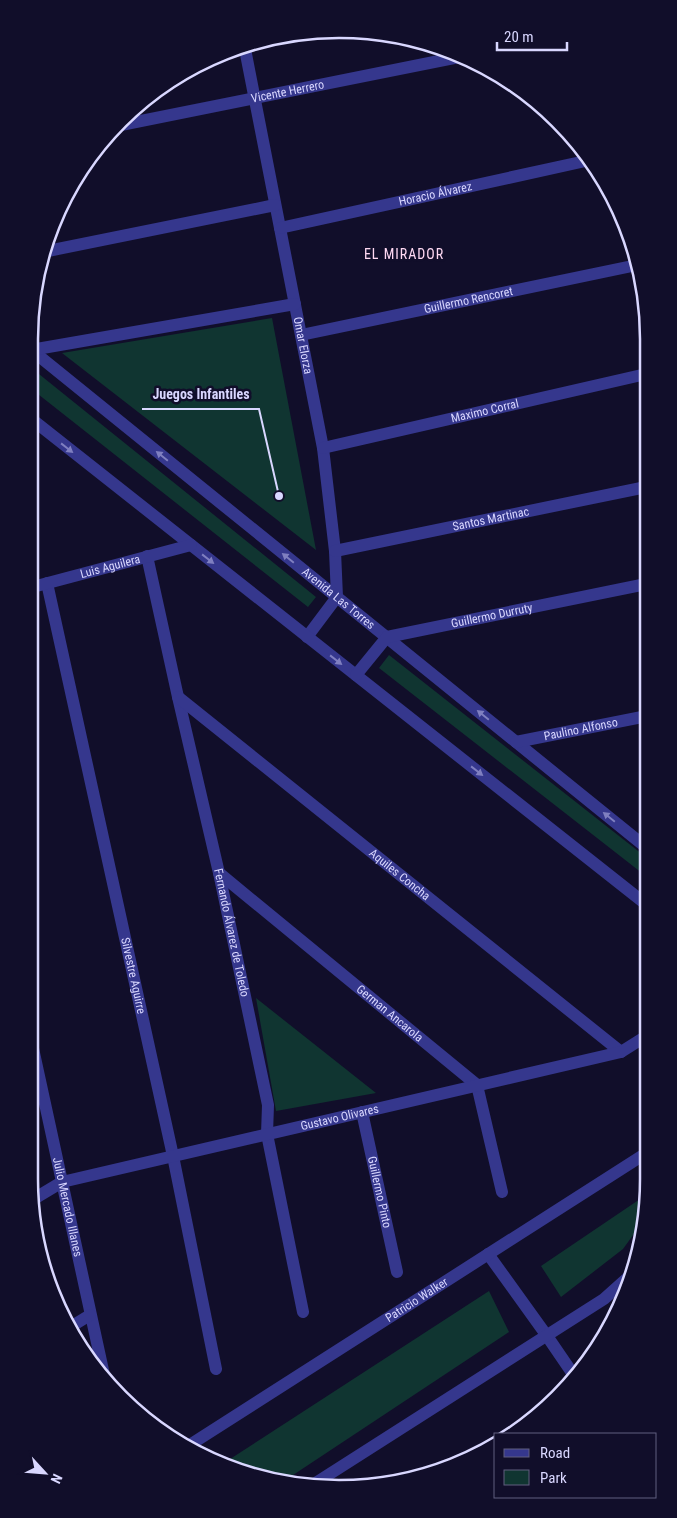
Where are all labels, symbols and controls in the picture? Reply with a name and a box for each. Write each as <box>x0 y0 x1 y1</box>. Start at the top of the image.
scale bar <box>497 20 567 52</box>
text: 20 m <box>504 28 534 46</box>
street label: Vicente Herrero <box>250 77 325 106</box>
street label: Horacio Álvarez <box>397 179 473 209</box>
district label: EL MIRADOR <box>364 246 444 262</box>
street label: Guillermo Rencoret <box>423 284 515 316</box>
street label: Omar Elorza <box>291 316 315 375</box>
callout: Juegos Infantiles <box>142 380 259 409</box>
text: Juegos Infantiles <box>152 386 250 402</box>
street label: Maximo Corral <box>450 396 520 425</box>
one-way arrow <box>60 442 73 453</box>
one-way arrow <box>156 450 169 461</box>
street label: Santos Martinac <box>451 504 531 534</box>
street label: Luis Aguilera <box>79 552 142 581</box>
one-way arrow <box>282 552 295 563</box>
one-way arrow <box>201 554 215 564</box>
street label: Avenida Las Torres <box>299 565 378 632</box>
street label: Guillermo Durruty <box>450 600 534 631</box>
one-way arrow <box>329 654 342 665</box>
one-way arrow <box>477 709 490 720</box>
street label: Paulino Alfonso <box>543 715 619 743</box>
one-way arrow <box>470 766 483 777</box>
one-way arrow <box>603 812 616 823</box>
street label: Aquiles Concha <box>366 846 433 903</box>
street label: Fernando Álvarez de Toledo <box>211 867 252 998</box>
street label: Silvestre Aguirre <box>118 936 149 1015</box>
street label: German Ancarola <box>354 982 426 1045</box>
street label: Gustavo Olivares <box>299 1102 380 1133</box>
street label: Guillermo Pinto <box>365 1155 394 1229</box>
street label: Julio Mercado Illanes <box>50 1156 85 1258</box>
street label: Patricio Walker <box>383 1275 451 1325</box>
legend <box>494 1433 657 1498</box>
text: Road <box>540 1444 570 1462</box>
north arrow <box>20 1448 70 1498</box>
text: Park <box>540 1469 567 1487</box>
text: N <box>48 1471 66 1486</box>

